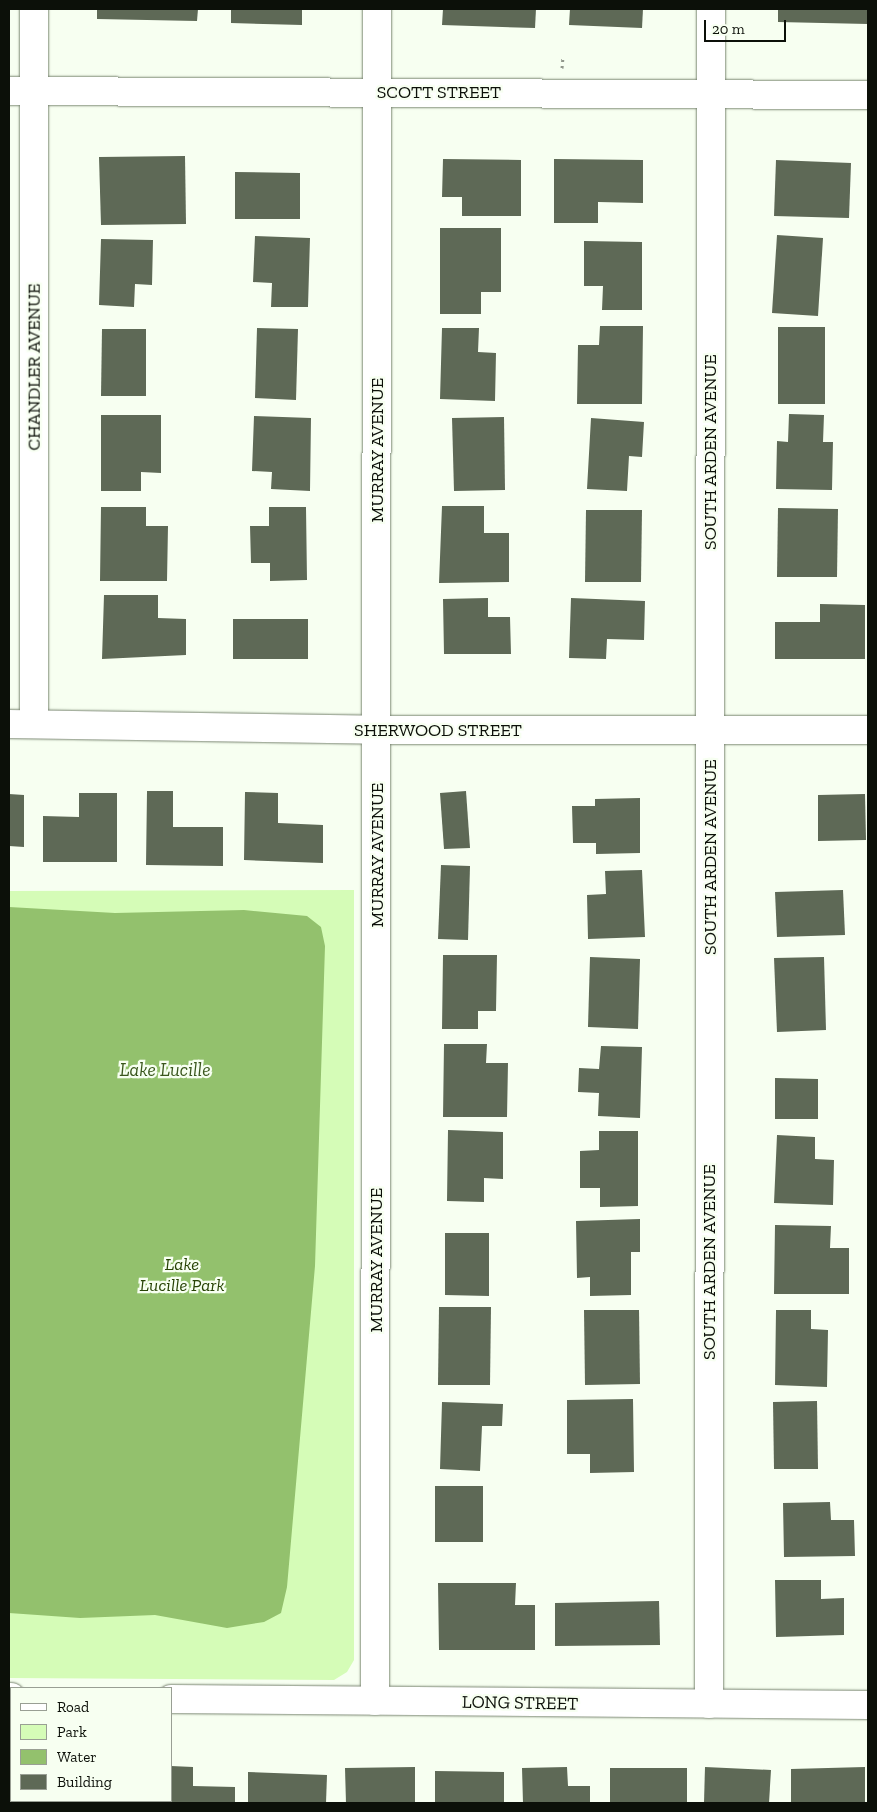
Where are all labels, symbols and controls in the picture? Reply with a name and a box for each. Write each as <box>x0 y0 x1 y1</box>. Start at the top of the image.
scale bar <box>707 10 790 42</box>
text: 20 m <box>712 20 745 38</box>
street label: SCOTT STREET <box>377 81 501 103</box>
street label: CHANDLER AVENUE <box>23 283 45 451</box>
street label: SOUTH ARDEN AVENUE <box>699 354 721 550</box>
street label: MURRAY AVENUE <box>366 377 388 523</box>
street label: SHERWOOD STREET <box>354 719 522 741</box>
street label: SOUTH ARDEN AVENUE <box>699 759 721 955</box>
street label: MURRAY AVENUE <box>366 782 388 928</box>
water label: Lake Lucille <box>120 1059 210 1081</box>
street label: SOUTH ARDEN AVENUE <box>698 1164 720 1360</box>
street label: MURRAY AVENUE <box>365 1187 387 1333</box>
park label: Lake Lucille Park <box>140 1254 224 1296</box>
legend <box>10 1687 172 1802</box>
street label: LONG STREET <box>462 1691 578 1715</box>
text: Road <box>57 1698 89 1716</box>
text: Park <box>57 1723 87 1741</box>
text: Water <box>57 1748 97 1766</box>
text: Building <box>57 1773 112 1791</box>

